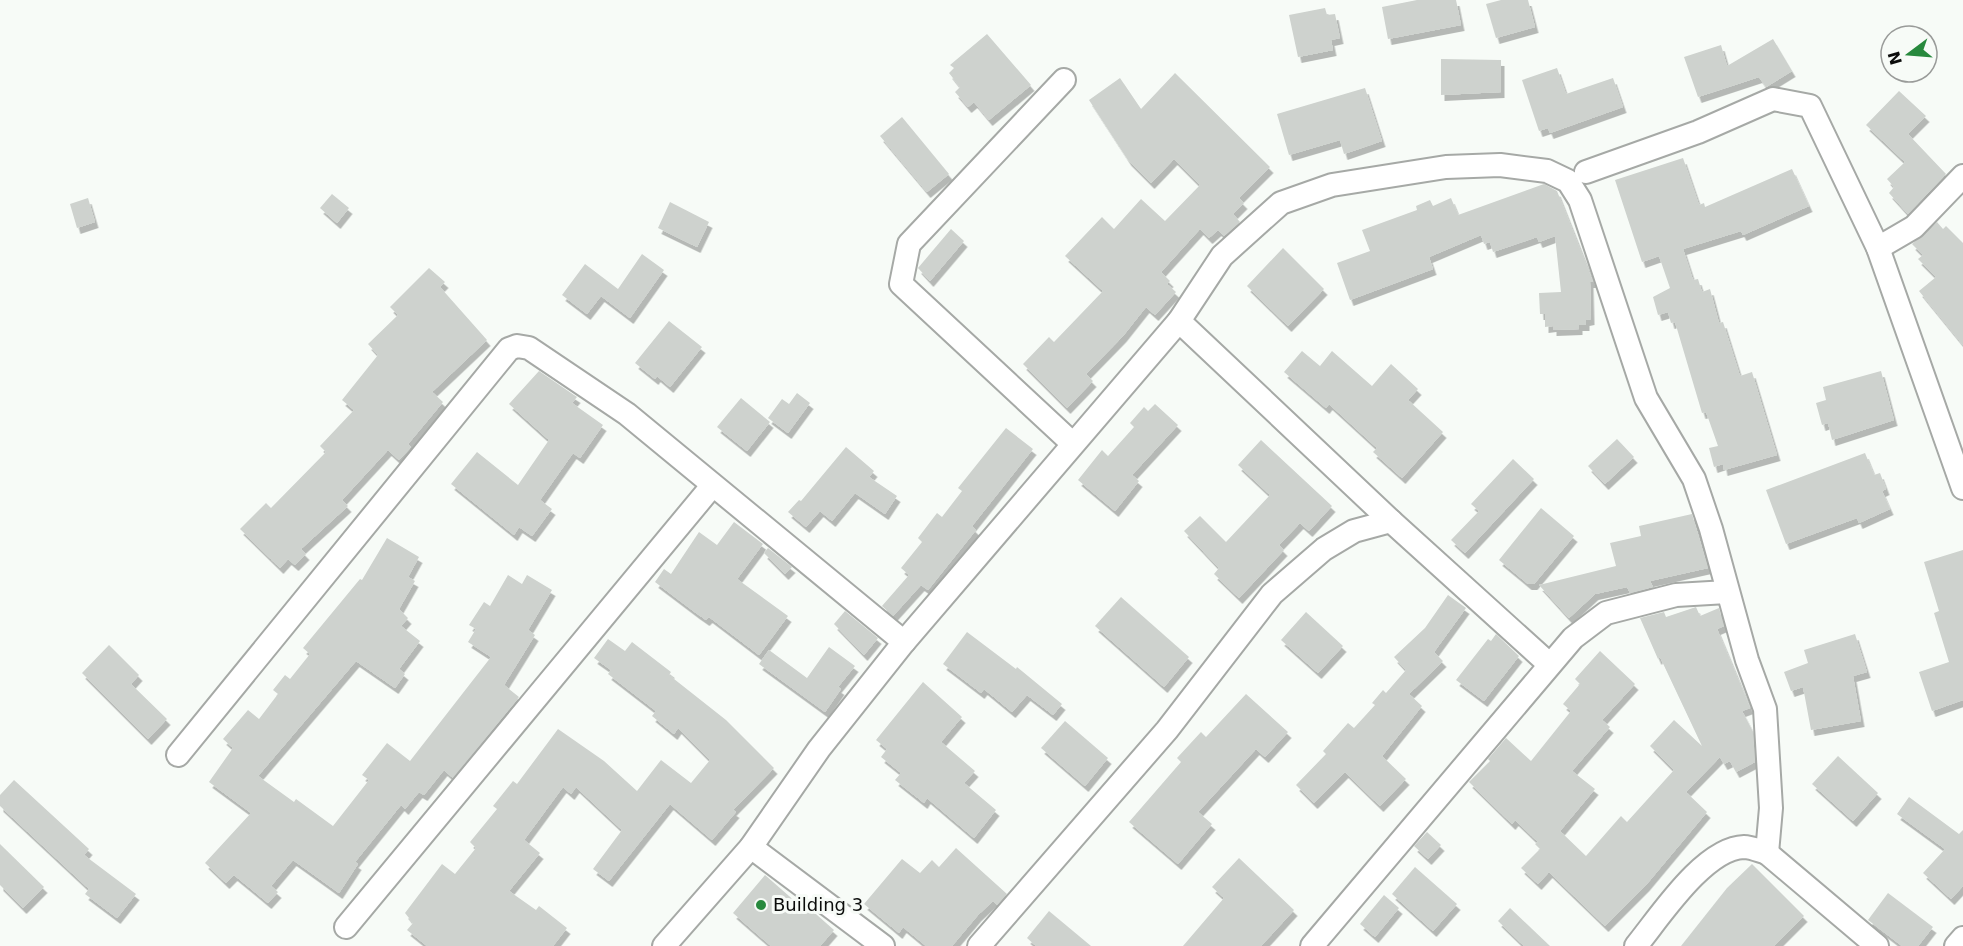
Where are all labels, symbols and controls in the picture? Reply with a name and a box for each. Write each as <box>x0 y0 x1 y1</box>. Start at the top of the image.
north arrow <box>1879 24 1939 84</box>
text: N <box>1884 49 1906 67</box>
place label: Building 3 <box>773 894 863 915</box>
marker: Building 3 <box>754 898 768 912</box>

